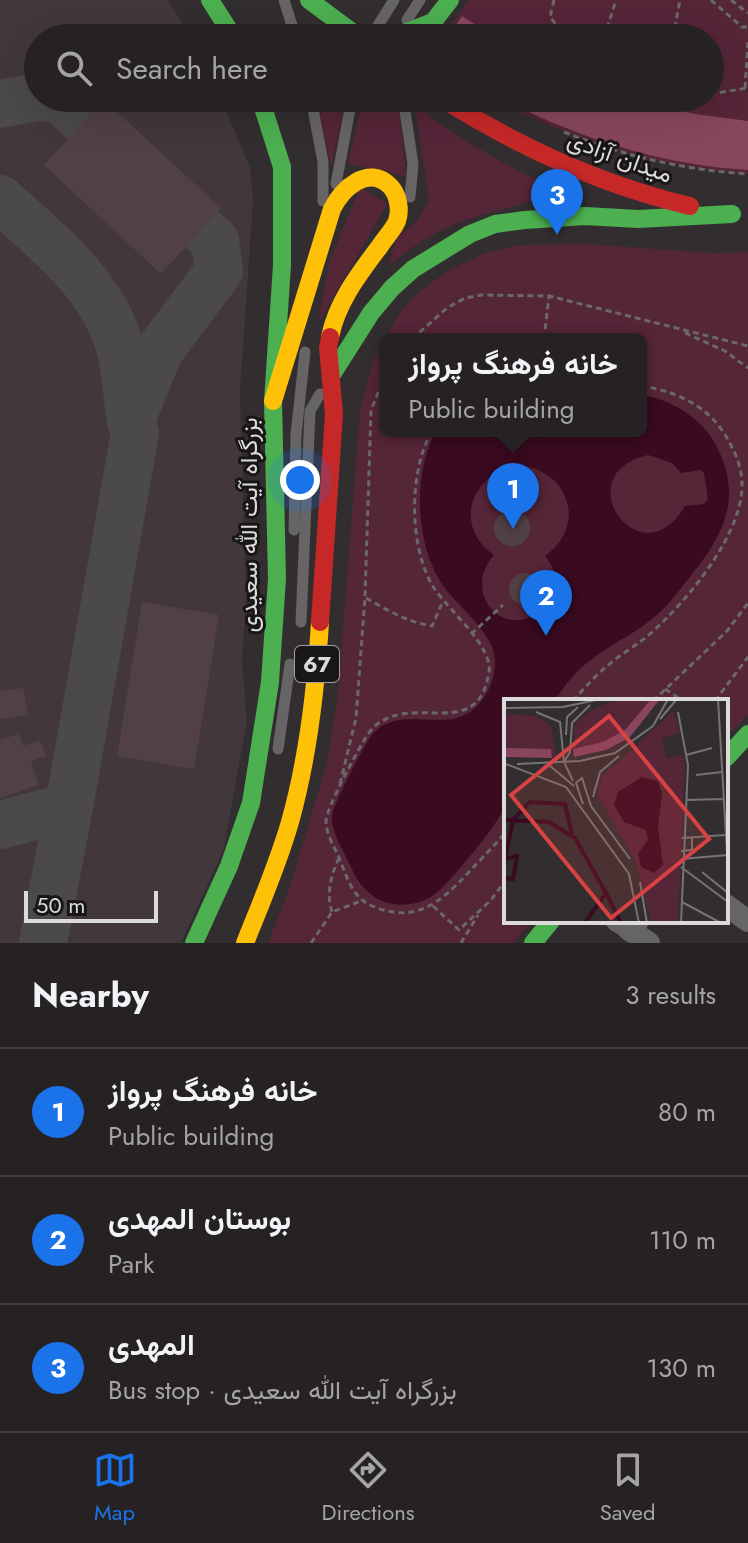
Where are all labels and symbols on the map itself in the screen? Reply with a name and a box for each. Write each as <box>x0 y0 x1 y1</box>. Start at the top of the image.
street label: میدان آزادی <box>563 121 678 192</box>
pin: 3 <box>531 169 583 235</box>
street label: بزرگراه آیت الله سعیدی <box>231 417 266 633</box>
your location <box>280 460 320 500</box>
pin: 1 <box>487 463 539 529</box>
pin: 2 <box>520 570 572 636</box>
road number: 67 <box>295 646 339 682</box>
inset map <box>504 699 728 923</box>
scale bar <box>24 887 158 923</box>

